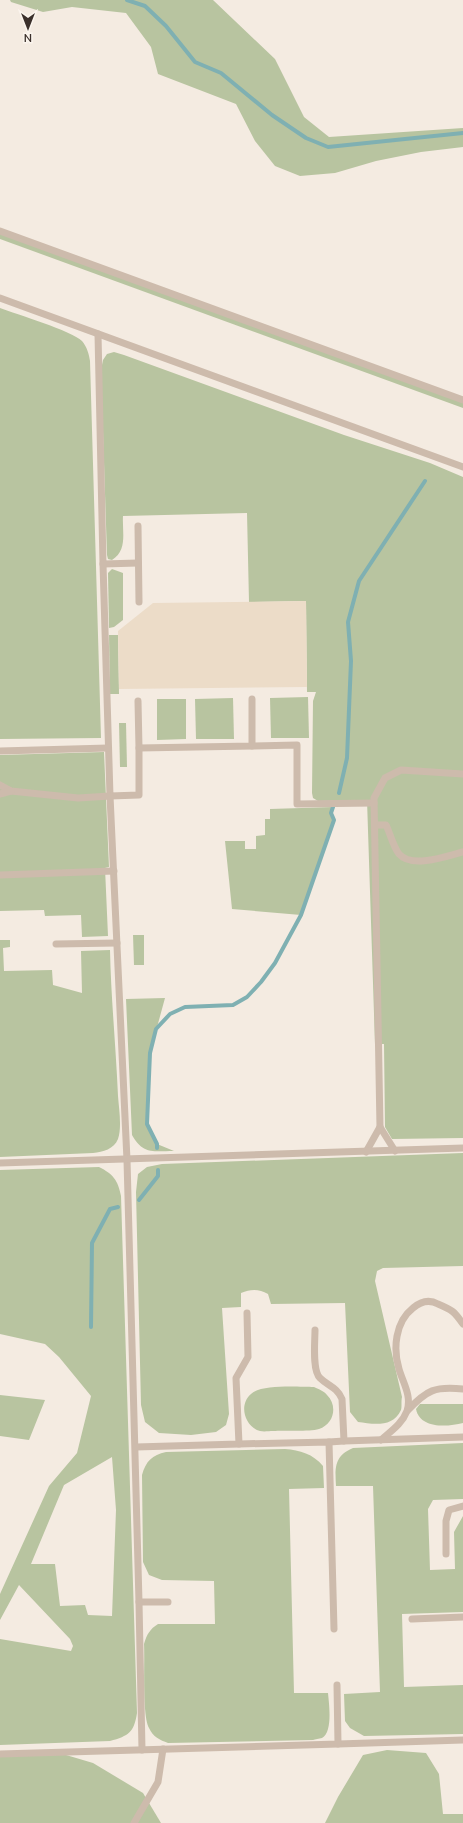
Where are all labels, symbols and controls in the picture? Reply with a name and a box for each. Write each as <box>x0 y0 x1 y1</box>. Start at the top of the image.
north arrow <box>8 8 48 48</box>
text: N <box>24 30 32 45</box>

